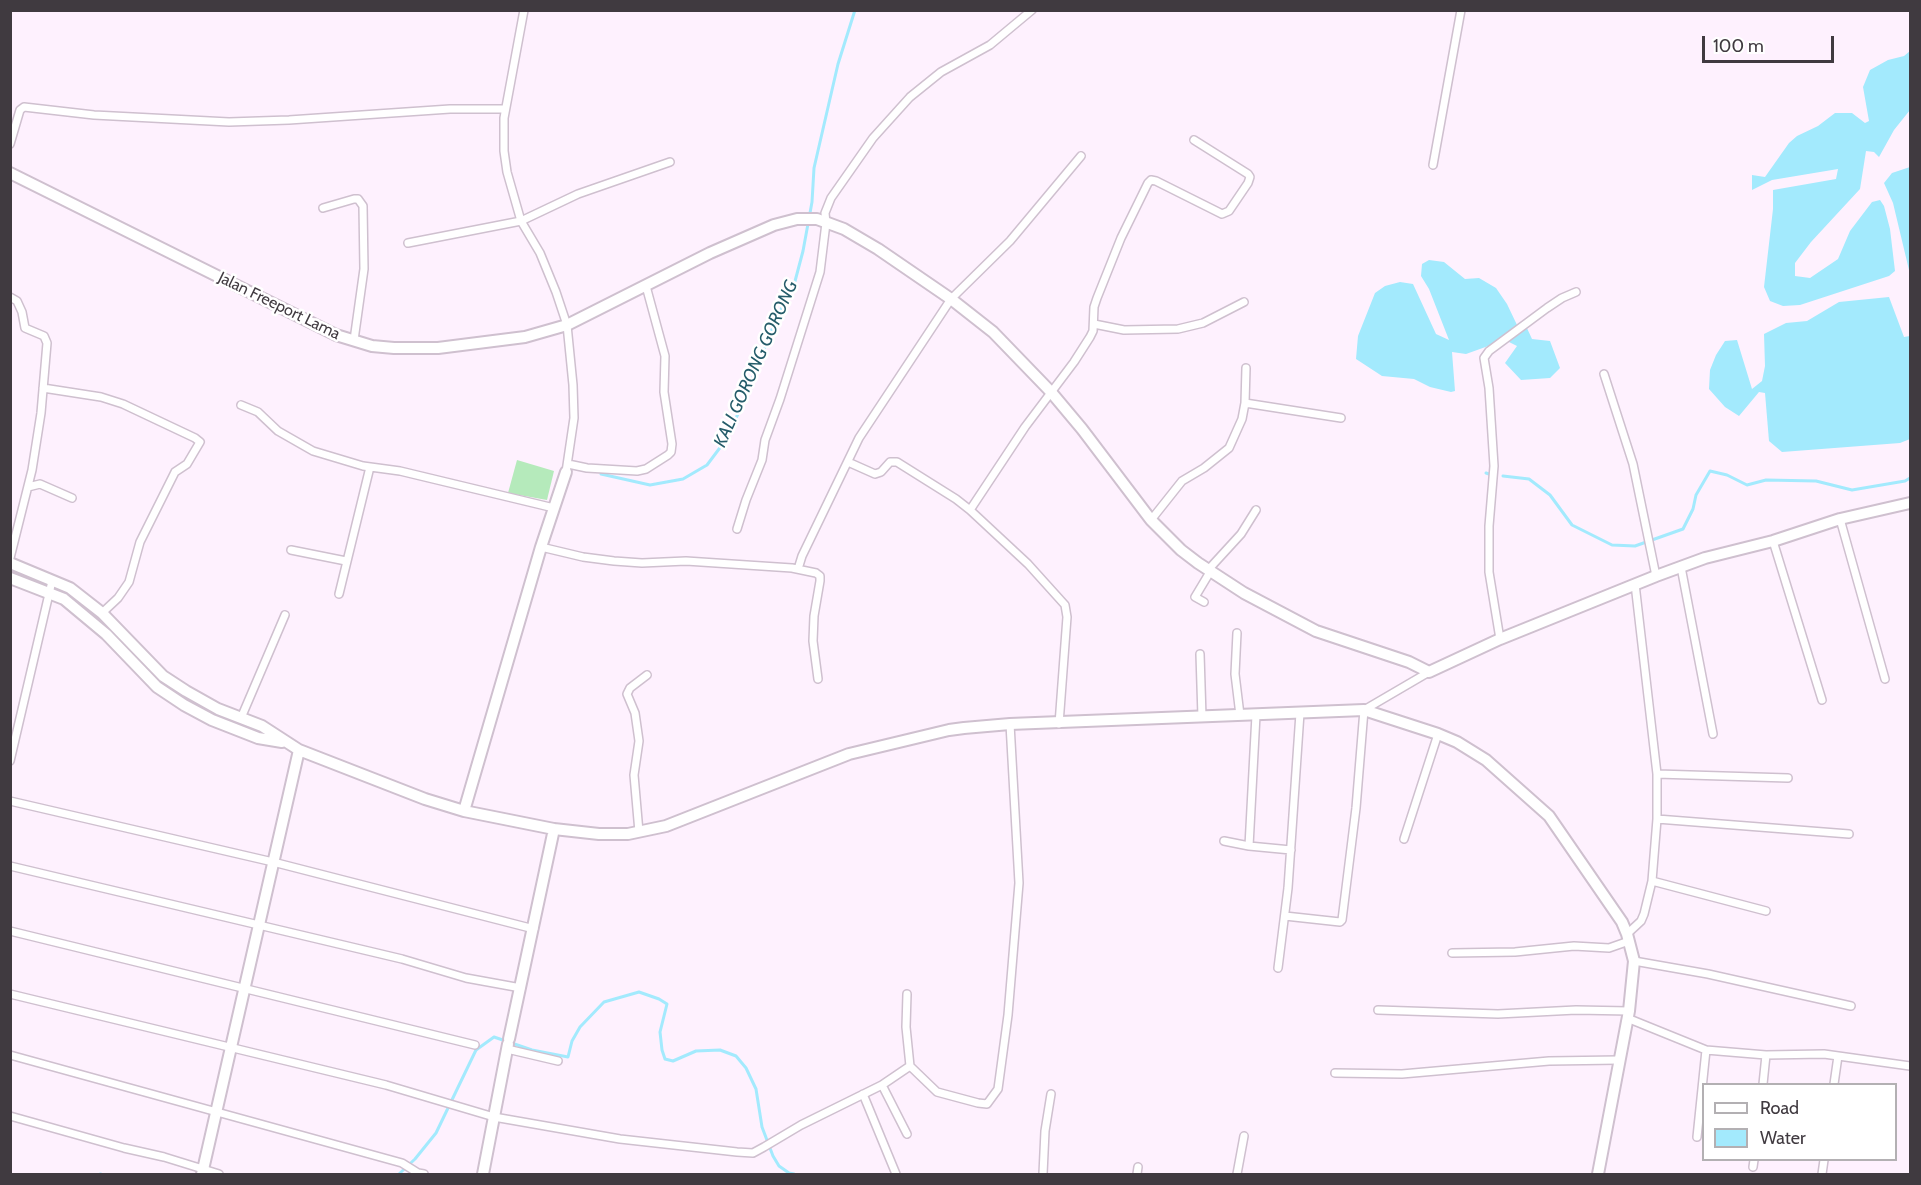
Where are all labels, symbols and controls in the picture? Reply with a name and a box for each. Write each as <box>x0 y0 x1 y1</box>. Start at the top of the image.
scale bar <box>1705 24 1837 62</box>
text: 100 m <box>1713 35 1764 57</box>
street label: Jalan Freeport Lama <box>215 268 343 344</box>
water label: KALI GORONG GORONG <box>710 277 802 451</box>
legend <box>1702 1083 1897 1161</box>
text: Road <box>1760 1097 1799 1119</box>
text: Water <box>1760 1127 1806 1149</box>

